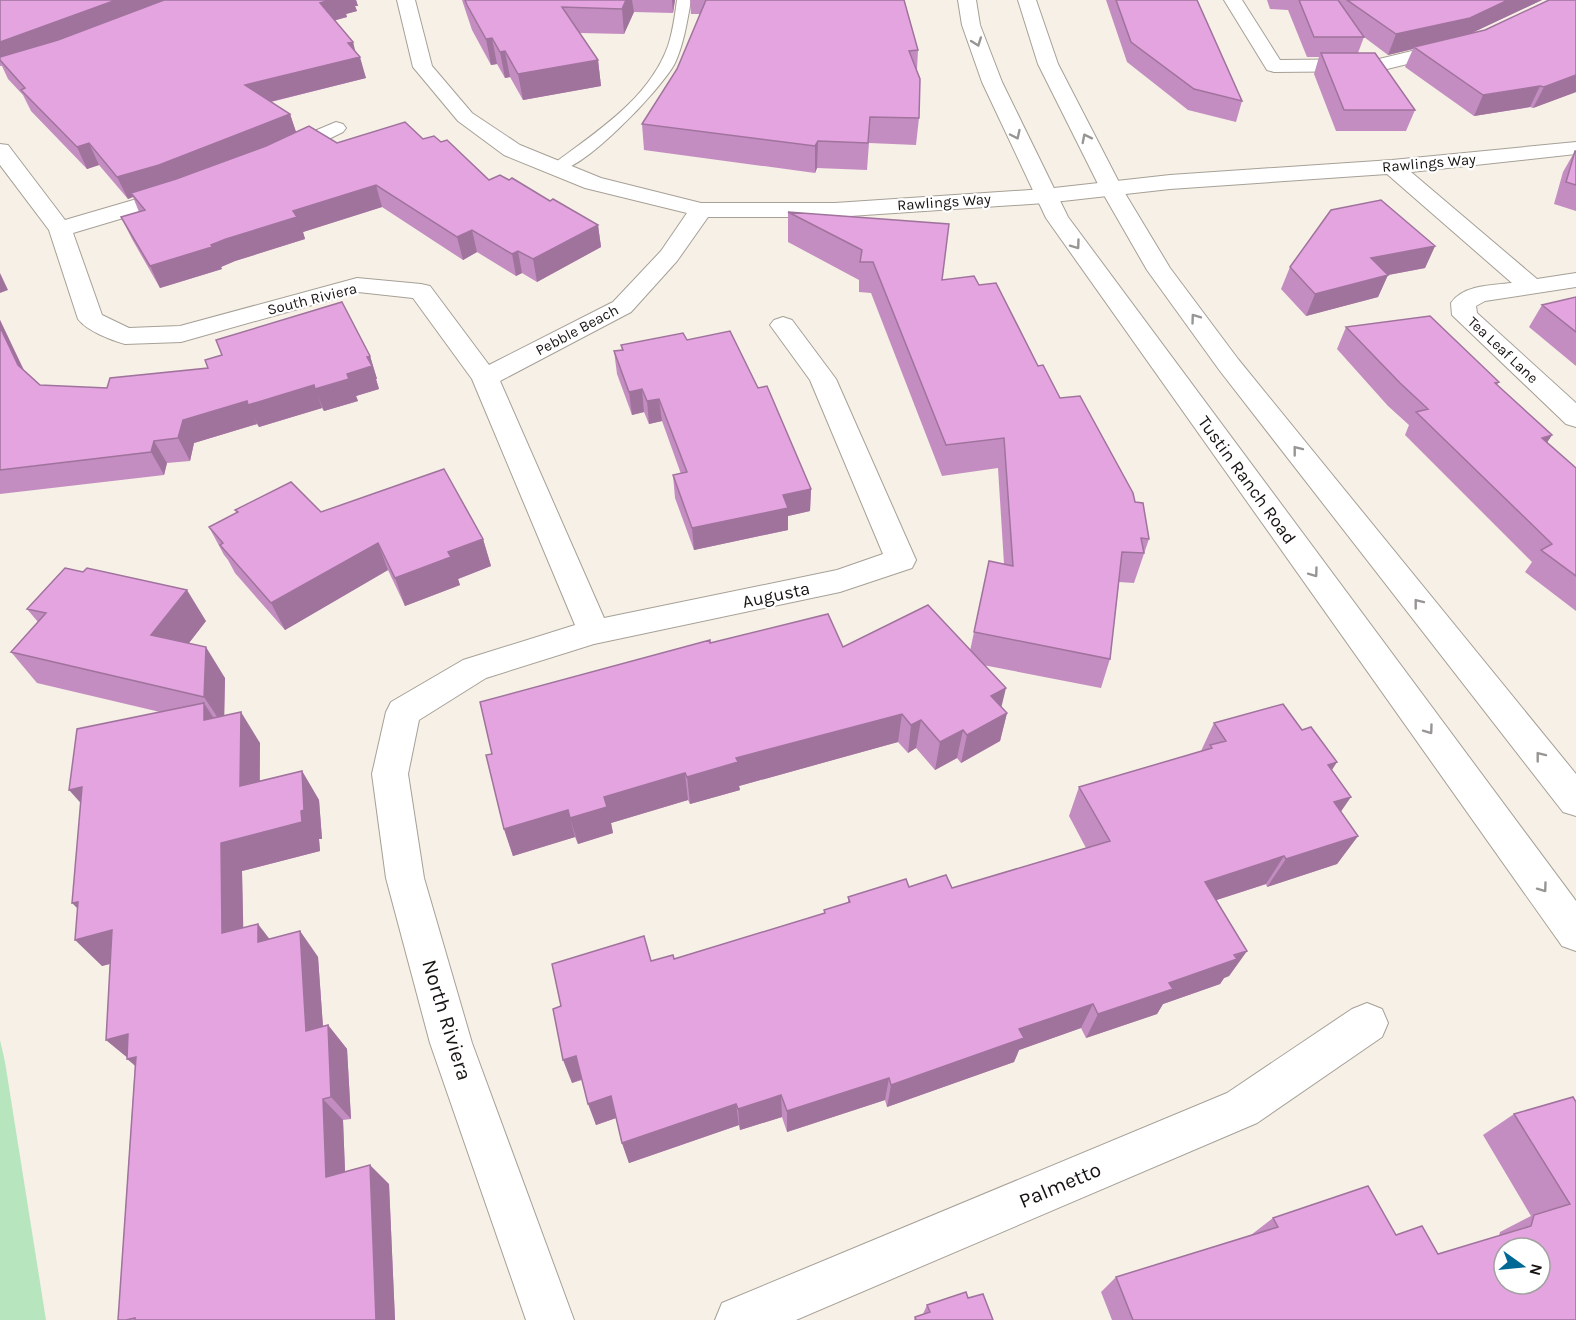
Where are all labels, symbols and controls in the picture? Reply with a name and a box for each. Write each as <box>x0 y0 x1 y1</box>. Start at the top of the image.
one-way arrow <box>969 36 982 46</box>
one-way arrow <box>1009 128 1021 139</box>
one-way arrow <box>1082 134 1093 145</box>
street label: Rawlings Way <box>1381 150 1477 176</box>
street label: Rawlings Way <box>896 190 992 214</box>
one-way arrow <box>1069 238 1080 249</box>
street label: South Riviera <box>265 279 359 319</box>
street label: Pebble Beach <box>532 301 622 359</box>
street label: Tea Leaf Lane <box>1464 313 1542 387</box>
one-way arrow <box>1191 314 1202 325</box>
street label: Tustin Ranch Road <box>1193 412 1301 548</box>
one-way arrow <box>1294 446 1305 457</box>
one-way arrow <box>1307 566 1318 577</box>
street label: Augusta <box>740 577 812 613</box>
one-way arrow <box>1415 599 1426 610</box>
one-way arrow <box>1422 724 1433 735</box>
one-way arrow <box>1536 751 1547 762</box>
one-way arrow <box>1536 882 1547 893</box>
street label: North Riviera <box>417 957 477 1083</box>
street label: Palmetto <box>1015 1157 1105 1213</box>
north arrow <box>1492 1236 1552 1296</box>
text: N <box>1525 1262 1547 1278</box>

